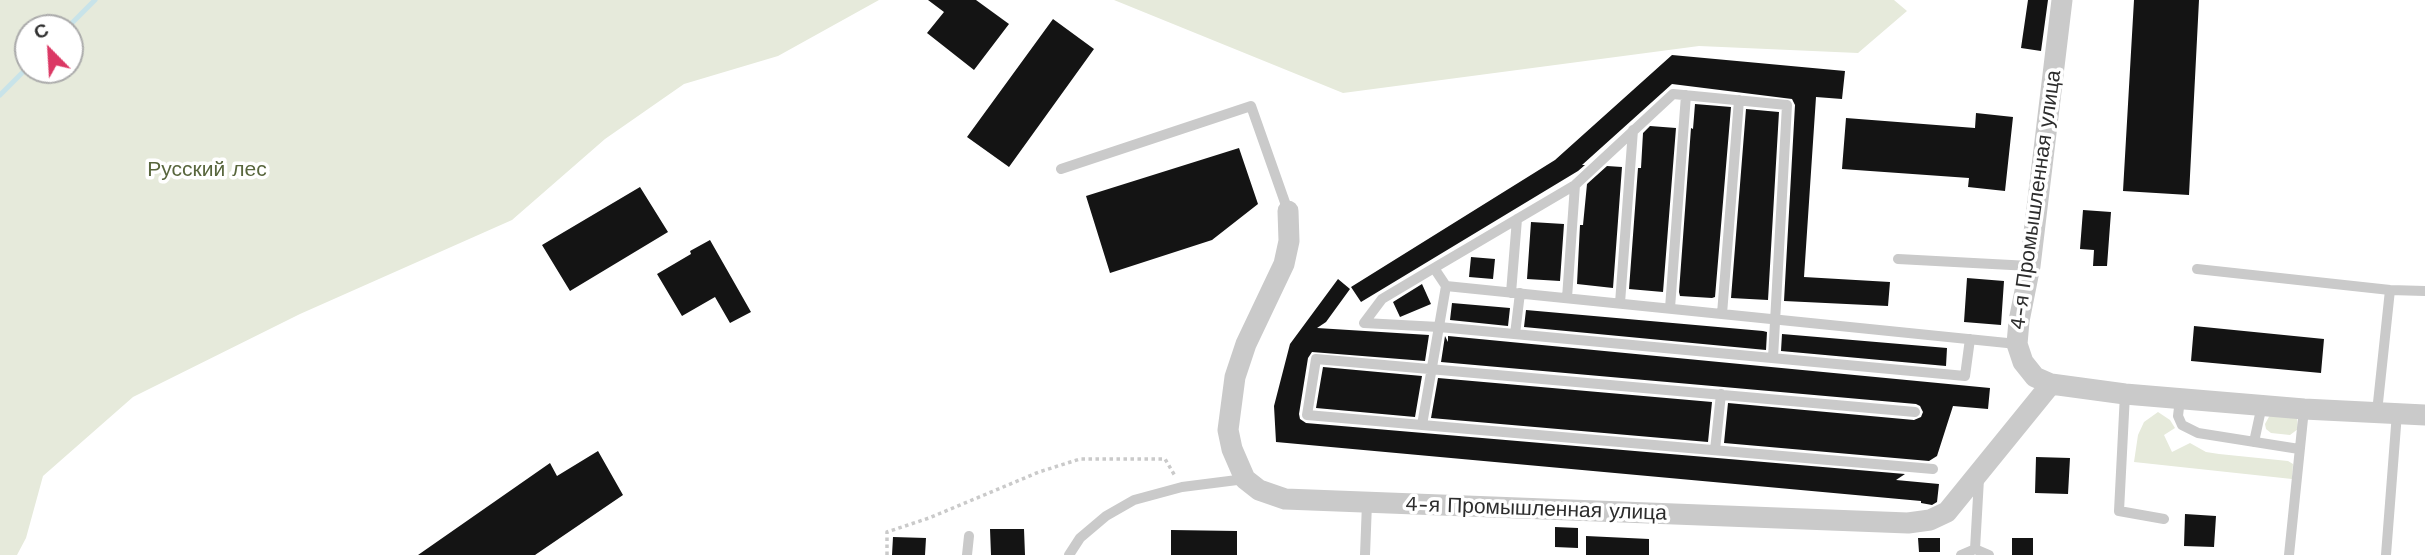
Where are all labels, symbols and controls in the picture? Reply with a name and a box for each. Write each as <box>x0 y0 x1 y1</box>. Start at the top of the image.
north arrow <box>14 14 84 84</box>
text: С <box>30 18 52 44</box>
street label: 4-я Промышленная улица <box>2005 69 2067 331</box>
park label: Русский лес <box>147 157 267 183</box>
street label: 4-я Промышленная улица <box>1405 492 1667 526</box>

